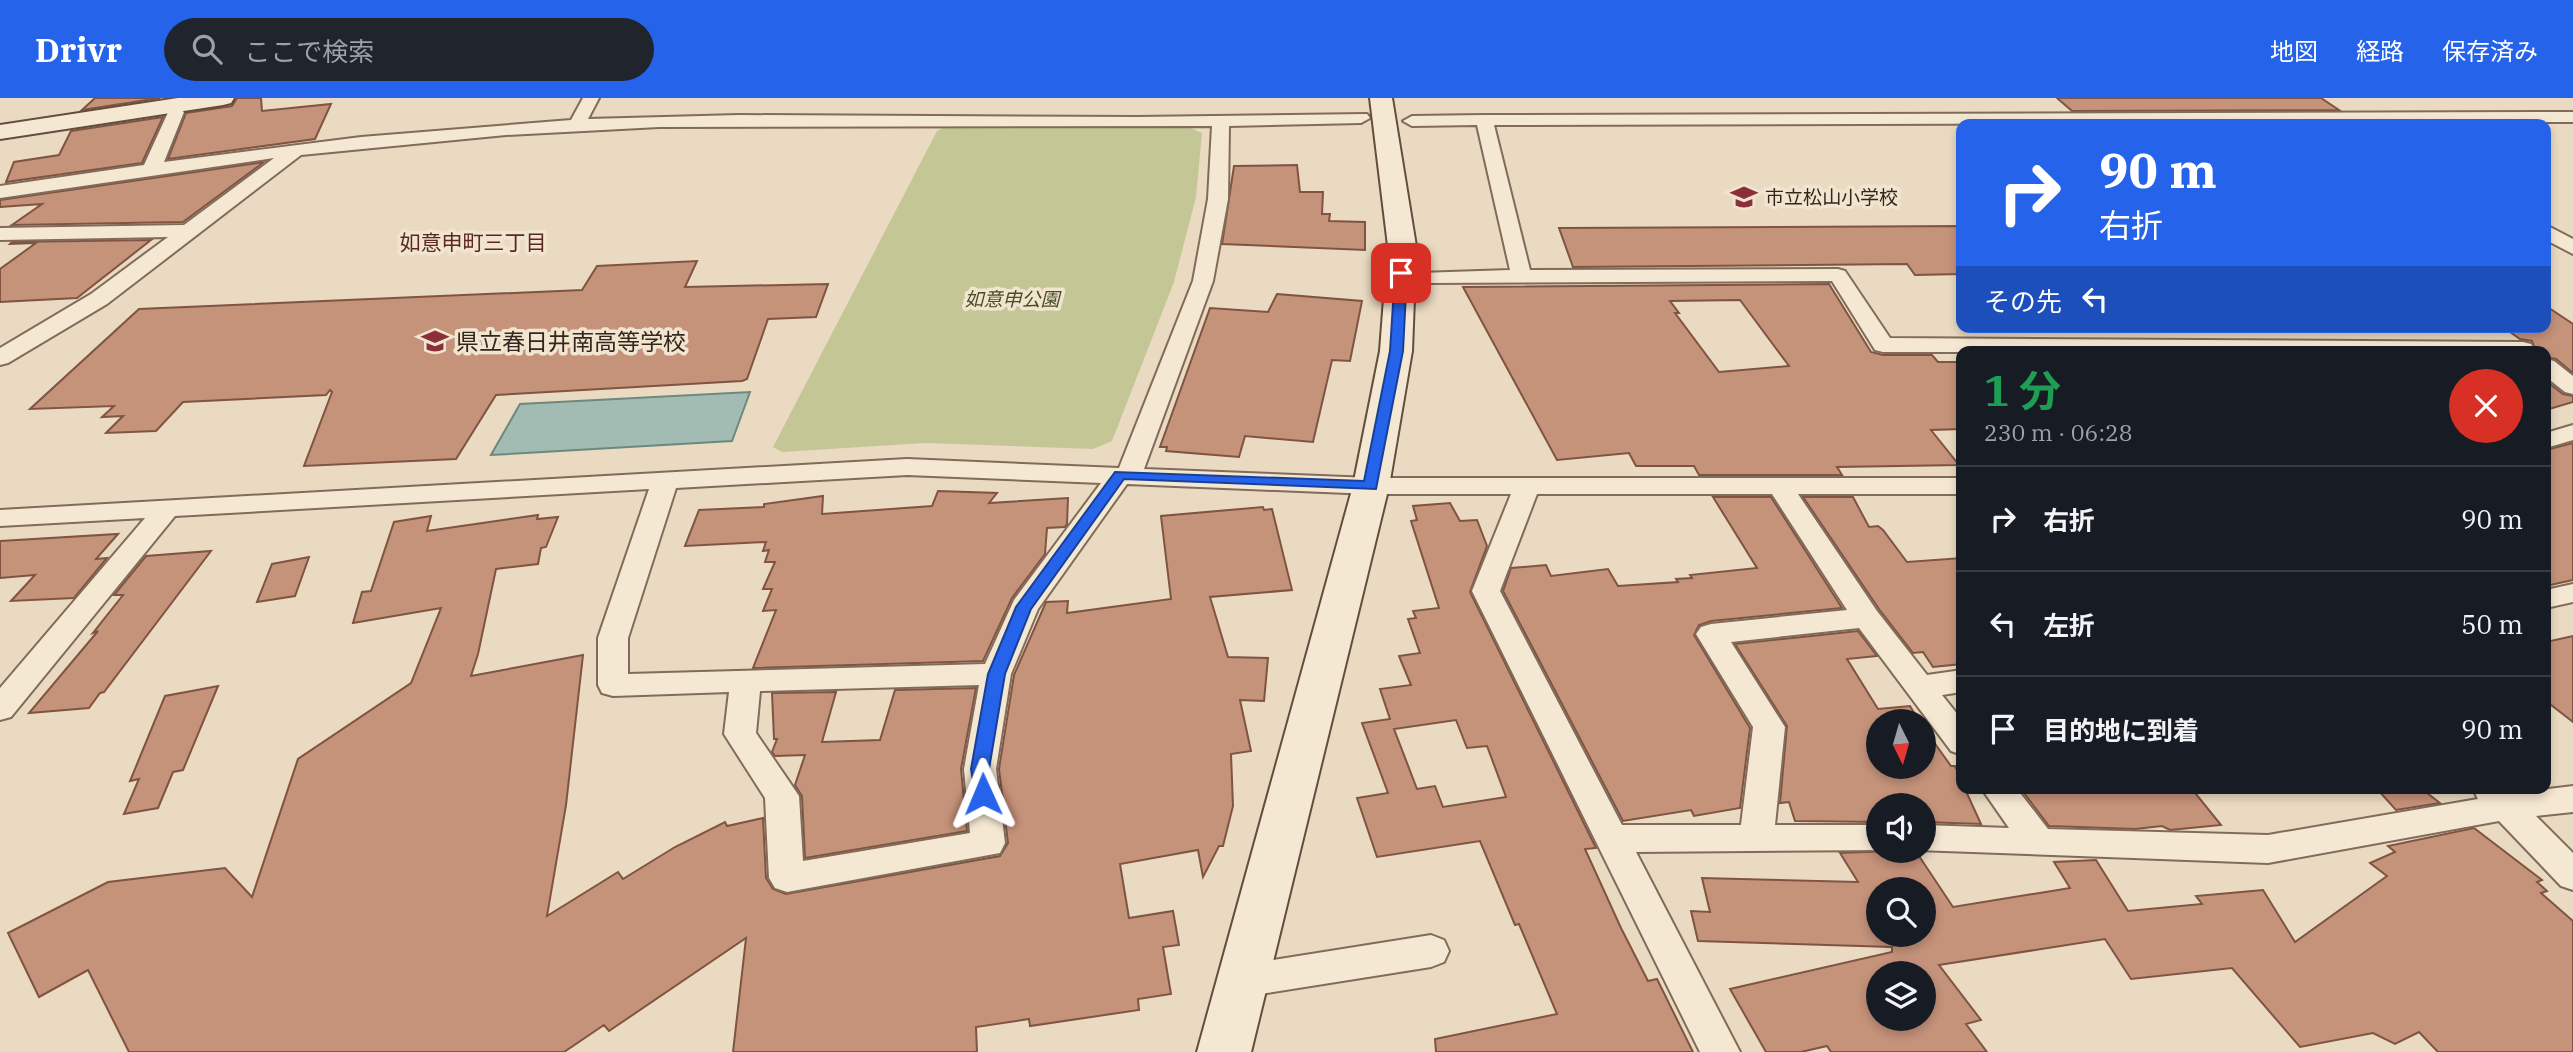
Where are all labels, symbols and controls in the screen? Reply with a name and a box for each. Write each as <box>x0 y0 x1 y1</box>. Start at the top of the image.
search box <box>164 18 654 81</box>
text: Drivr <box>35 28 122 71</box>
icon: search <box>188 30 226 68</box>
text: ここで検索 <box>244 34 374 68</box>
text: 地図 <box>2270 35 2318 67</box>
text: 経路 <box>2356 35 2404 67</box>
text: 保存済み <box>2442 35 2538 67</box>
text: 90 m <box>2099 138 2217 201</box>
icon: right <box>1984 147 2075 238</box>
school or university icon: 市立松山小学校 <box>1729 182 1759 212</box>
place label: 市立松山小学校 <box>1765 185 1898 209</box>
text: 右折 <box>2099 204 2163 246</box>
district label: 如意申町三丁目 <box>400 228 547 256</box>
pin <box>1371 243 1431 303</box>
icon: arrive <box>1382 254 1420 292</box>
icon: left <box>2076 280 2114 318</box>
text: その先 <box>1984 284 2062 318</box>
park label: 如意申公園 <box>964 287 1062 311</box>
school or university icon: 県立春日井南高等学校 <box>420 326 450 356</box>
place label: 県立春日井南高等学校 <box>456 326 686 356</box>
text: 1 分 <box>1984 363 2061 418</box>
button: close <box>2449 369 2523 443</box>
text: 230 m · 06:28 <box>1984 417 2133 447</box>
icon: right <box>1984 500 2022 538</box>
text: 90 m <box>2461 502 2523 536</box>
text: 右折 <box>2043 503 2095 537</box>
icon: left <box>1984 605 2022 643</box>
text: 50 m <box>2461 607 2523 641</box>
text: 左折 <box>2043 608 2095 642</box>
north arrow <box>1866 709 1936 779</box>
map controls <box>1866 709 1936 1031</box>
icon: arrive <box>1984 710 2022 748</box>
text: 90 m <box>2461 712 2523 746</box>
text: 目的地に到着 <box>2043 713 2199 747</box>
position arrow <box>946 757 1020 831</box>
button: sound <box>1866 793 1936 863</box>
button: search <box>1866 877 1936 947</box>
button: layers <box>1866 961 1936 1031</box>

